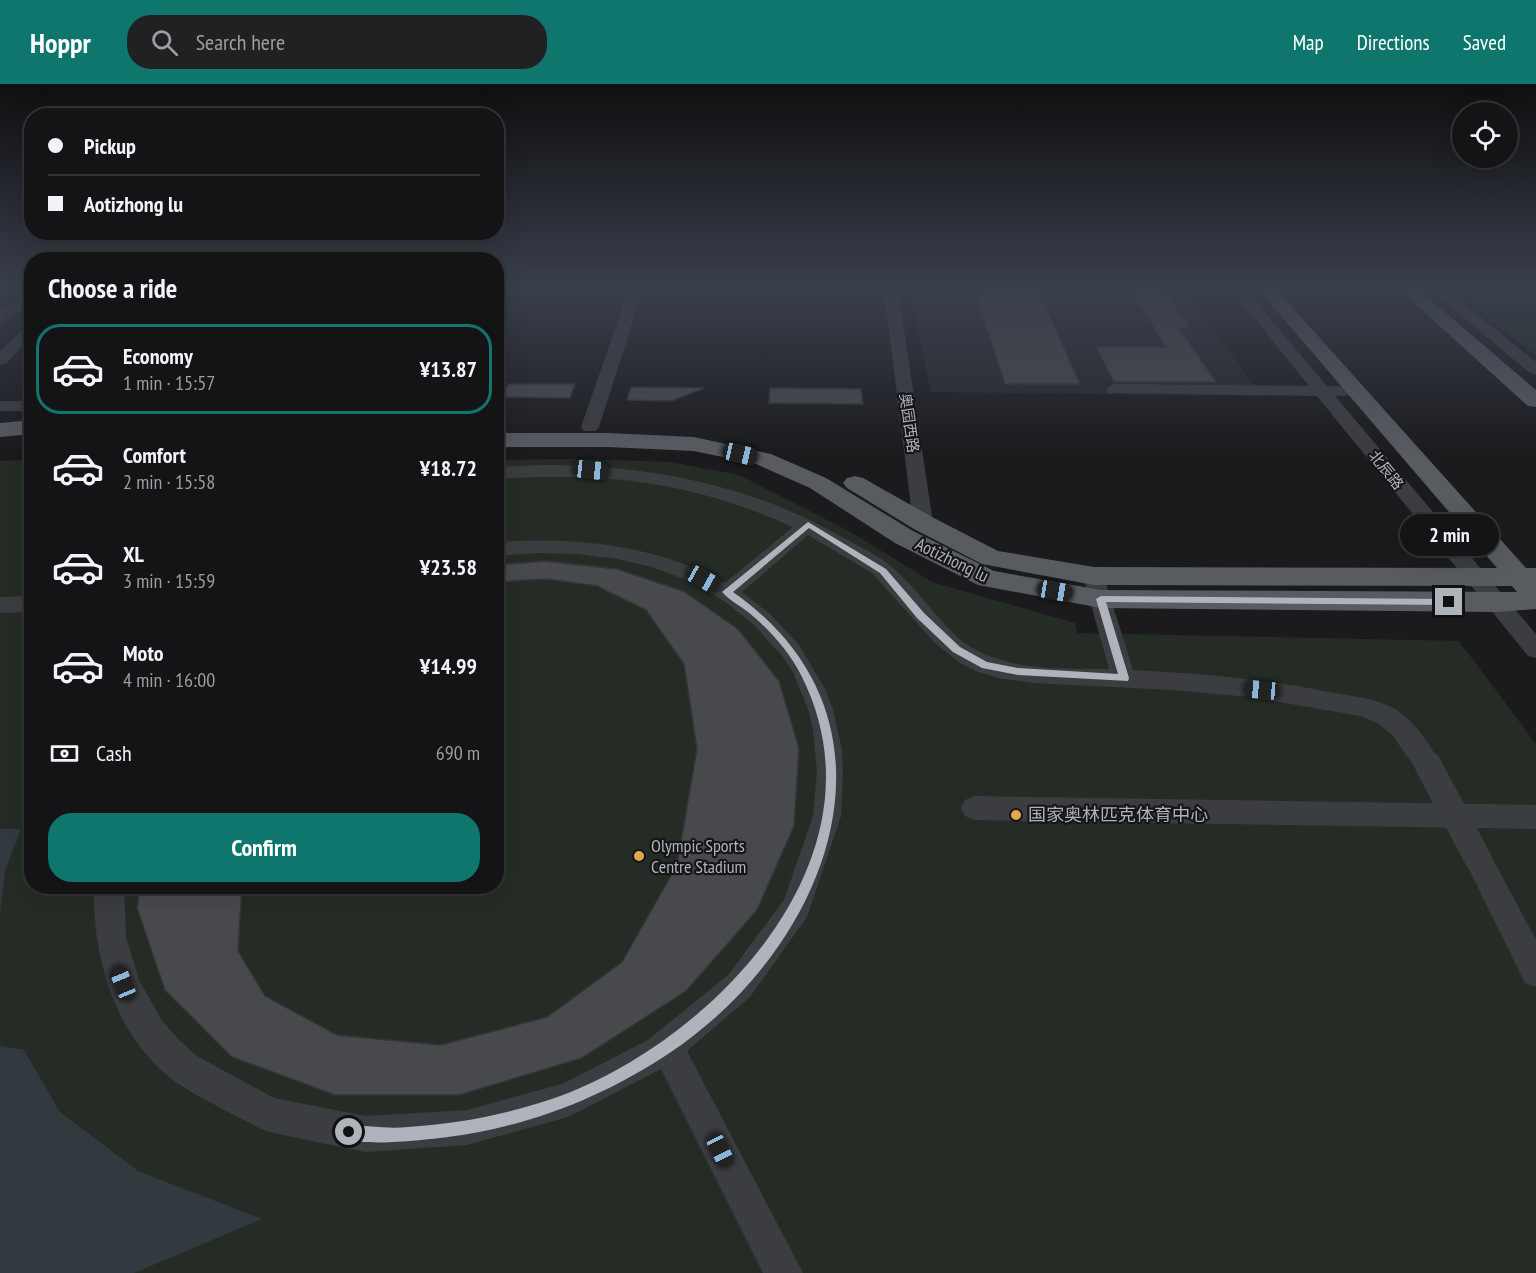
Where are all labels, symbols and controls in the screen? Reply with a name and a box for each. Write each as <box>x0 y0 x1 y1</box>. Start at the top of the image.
search box <box>127 15 547 69</box>
text: Hoppr <box>30 24 91 61</box>
icon: search <box>148 26 181 59</box>
text: Search here <box>196 28 285 56</box>
text: Map <box>1293 29 1324 56</box>
text: Directions <box>1357 29 1430 56</box>
text: Saved <box>1463 29 1506 56</box>
map controls <box>1452 102 1518 168</box>
button: locate <box>1452 102 1518 168</box>
text: Pickup <box>84 132 136 160</box>
text: Aotizhong lu <box>84 190 183 218</box>
text: Choose a ride <box>48 271 177 305</box>
icon: car <box>51 342 105 396</box>
text: Economy <box>123 342 193 370</box>
text: ¥13.87 <box>420 355 477 383</box>
text: 1 min · 15:57 <box>123 370 215 396</box>
street label: 奥园西路 <box>896 392 923 454</box>
icon: car <box>51 441 105 495</box>
text: Comfort <box>123 441 186 469</box>
car <box>720 441 760 467</box>
street label: 北辰路 <box>1365 446 1408 493</box>
text: ¥18.72 <box>420 454 477 482</box>
car <box>572 459 610 481</box>
text: 2 min · 15:58 <box>123 469 215 495</box>
callout: 2 min <box>1400 515 1498 557</box>
text: 2 min <box>1429 522 1470 548</box>
street label: Aotizhong lu <box>912 532 993 587</box>
icon: car <box>51 540 105 594</box>
text: XL <box>123 540 144 568</box>
text: ¥23.58 <box>420 553 477 581</box>
car <box>683 562 723 596</box>
text: 3 min · 15:59 <box>123 568 215 594</box>
car <box>1036 579 1074 603</box>
route end <box>1435 588 1462 615</box>
icon: car <box>51 639 105 693</box>
text: Moto <box>123 639 164 667</box>
text: ¥14.99 <box>420 652 477 680</box>
text: 4 min · 16:00 <box>123 667 215 693</box>
car <box>1243 679 1281 701</box>
icon: cash <box>48 737 81 770</box>
text: Cash <box>96 739 132 767</box>
text: 690 m <box>436 740 480 766</box>
place label: 国家奥林匹克体育中心 <box>1028 803 1208 826</box>
marker: 国家奥林匹克体育中心 <box>1009 808 1023 822</box>
button: Confirm <box>48 813 480 882</box>
place label: Olympic Sports Centre Stadium <box>651 834 746 878</box>
marker: Olympic Sports Centre Stadium <box>632 849 646 863</box>
car <box>108 963 138 1003</box>
route start <box>335 1118 362 1145</box>
car <box>704 1130 736 1170</box>

